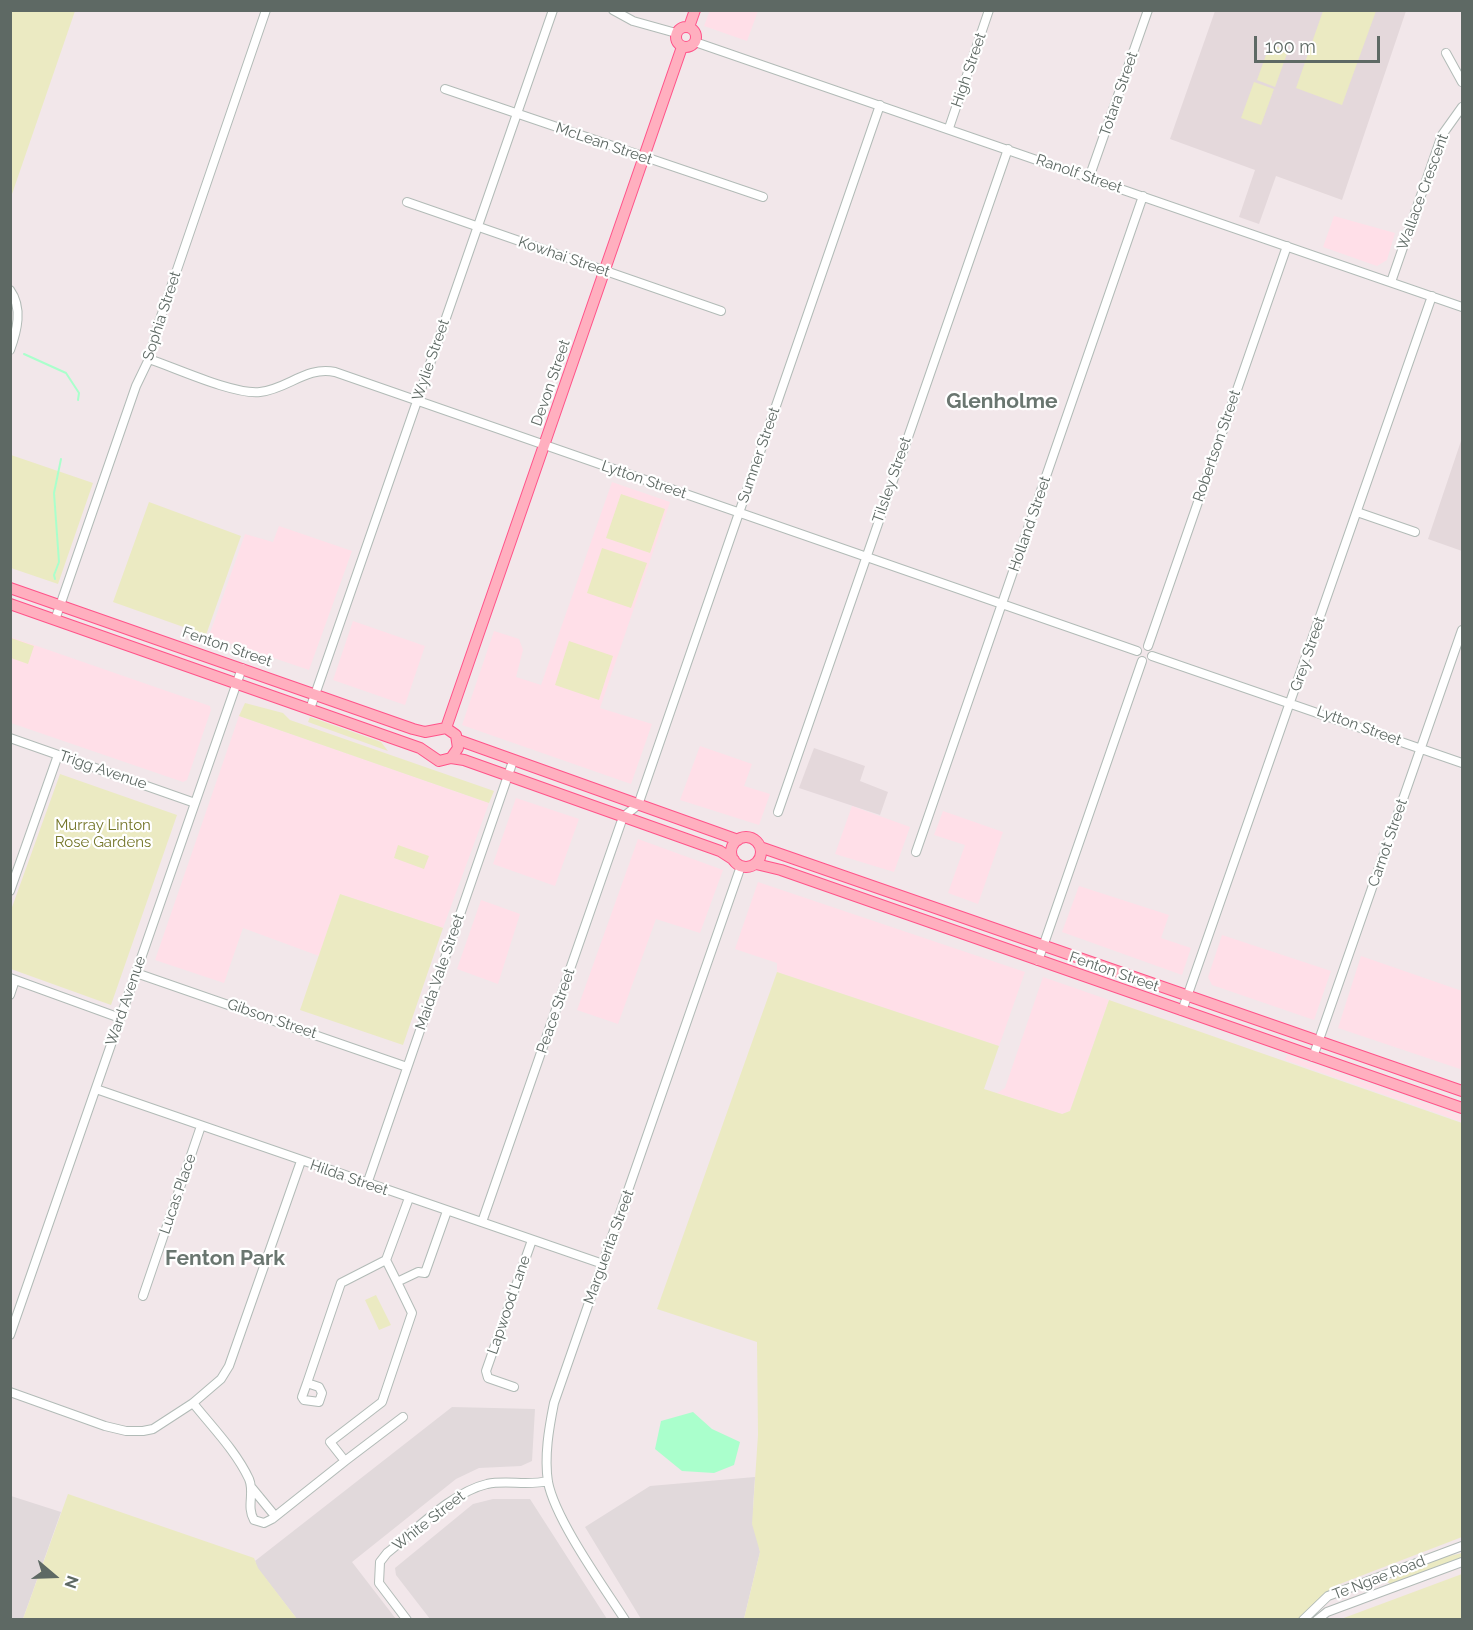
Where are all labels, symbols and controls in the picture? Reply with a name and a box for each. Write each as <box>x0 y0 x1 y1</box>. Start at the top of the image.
scale bar <box>1257 24 1383 62</box>
street label: High Street <box>948 30 990 110</box>
text: 100 m <box>1265 36 1316 57</box>
street label: Totara Street <box>1096 49 1142 139</box>
street label: McLean Street <box>553 119 655 169</box>
street label: Wallace Crescent <box>1394 131 1452 253</box>
street label: Ranolf Street <box>1034 151 1124 197</box>
street label: Kowhai Street <box>516 233 612 281</box>
street label: Sophia Street <box>139 269 185 363</box>
street label: Wylie Street <box>409 317 453 403</box>
street label: Devon Street <box>528 337 574 429</box>
street label: Robertson Street <box>1189 388 1245 504</box>
district label: Glenholme <box>946 389 1058 415</box>
street label: Sumner Street <box>734 405 784 505</box>
street label: Tilsley Street <box>869 435 915 525</box>
street label: Lytton Street <box>599 457 689 503</box>
street label: Holland Street <box>1005 474 1055 574</box>
street label: Grey Street <box>1287 614 1329 694</box>
street label: Fenton Street <box>180 623 274 671</box>
street label: Lytton Street <box>1314 702 1404 750</box>
street label: Trigg Avenue <box>57 747 149 793</box>
street label: Carnot Street <box>1365 797 1411 889</box>
park label: Murray Linton Rose Gardens <box>55 816 151 851</box>
street label: Maida Vale Street <box>412 912 468 1032</box>
street label: Fenton Street <box>1067 948 1161 996</box>
street label: Ward Avenue <box>102 954 150 1048</box>
street label: Peace Street <box>533 966 579 1056</box>
street label: Gibson Street <box>225 995 319 1043</box>
street label: Lucas Place <box>156 1152 200 1236</box>
street label: Hilda Street <box>308 1156 390 1200</box>
street label: Marguerita Street <box>580 1187 638 1307</box>
district label: Fenton Park <box>165 1246 285 1272</box>
street label: Lapwood Lane <box>484 1253 534 1357</box>
street label: White Street <box>389 1487 469 1555</box>
north arrow <box>24 1546 84 1606</box>
street label: Te Ngae Road <box>1330 1552 1428 1604</box>
text: N <box>61 1573 82 1591</box>

